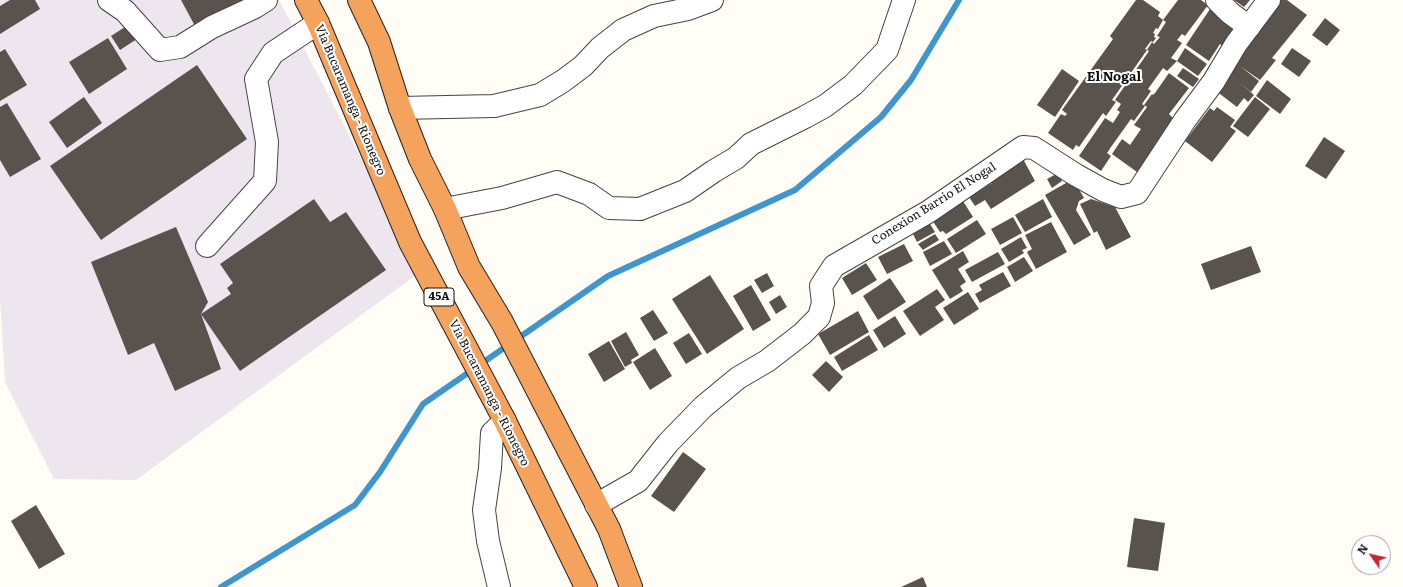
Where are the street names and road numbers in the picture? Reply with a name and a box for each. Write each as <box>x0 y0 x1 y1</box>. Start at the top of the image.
street label: Vía Bucaramanga - Rionegro <box>312 22 388 178</box>
street label: Conexion Barrio El Nogal <box>869 160 999 248</box>
road number: 45A <box>424 288 454 306</box>
street label: Vía Bucaramanga - Rionegro <box>446 317 532 469</box>

